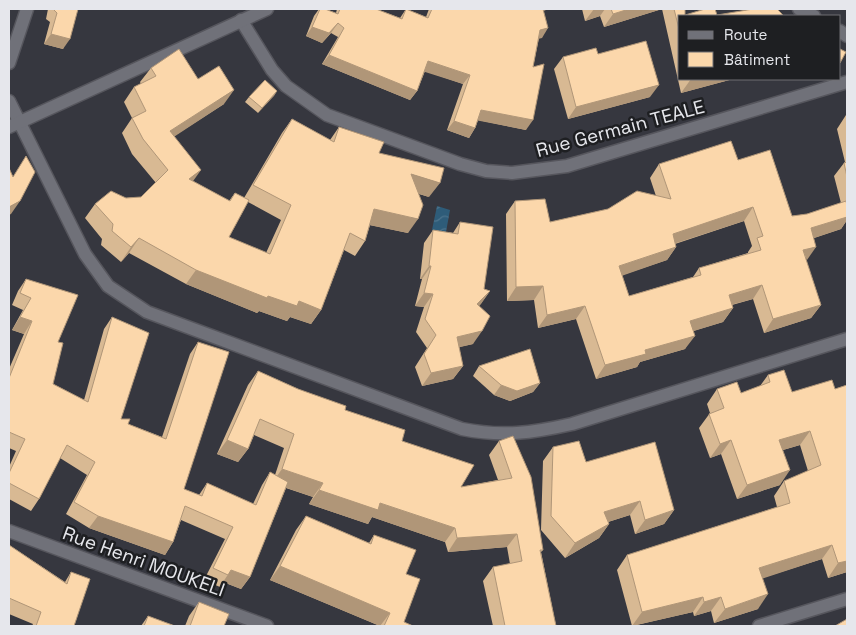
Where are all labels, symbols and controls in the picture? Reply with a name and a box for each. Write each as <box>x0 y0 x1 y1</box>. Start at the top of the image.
legend <box>678 15 841 80</box>
text: Route <box>724 25 768 44</box>
text: Bâtiment <box>724 50 790 69</box>
street label: Rue Germain TEALE <box>533 94 707 163</box>
street label: Rue Henri MOUKELI <box>59 520 228 602</box>

